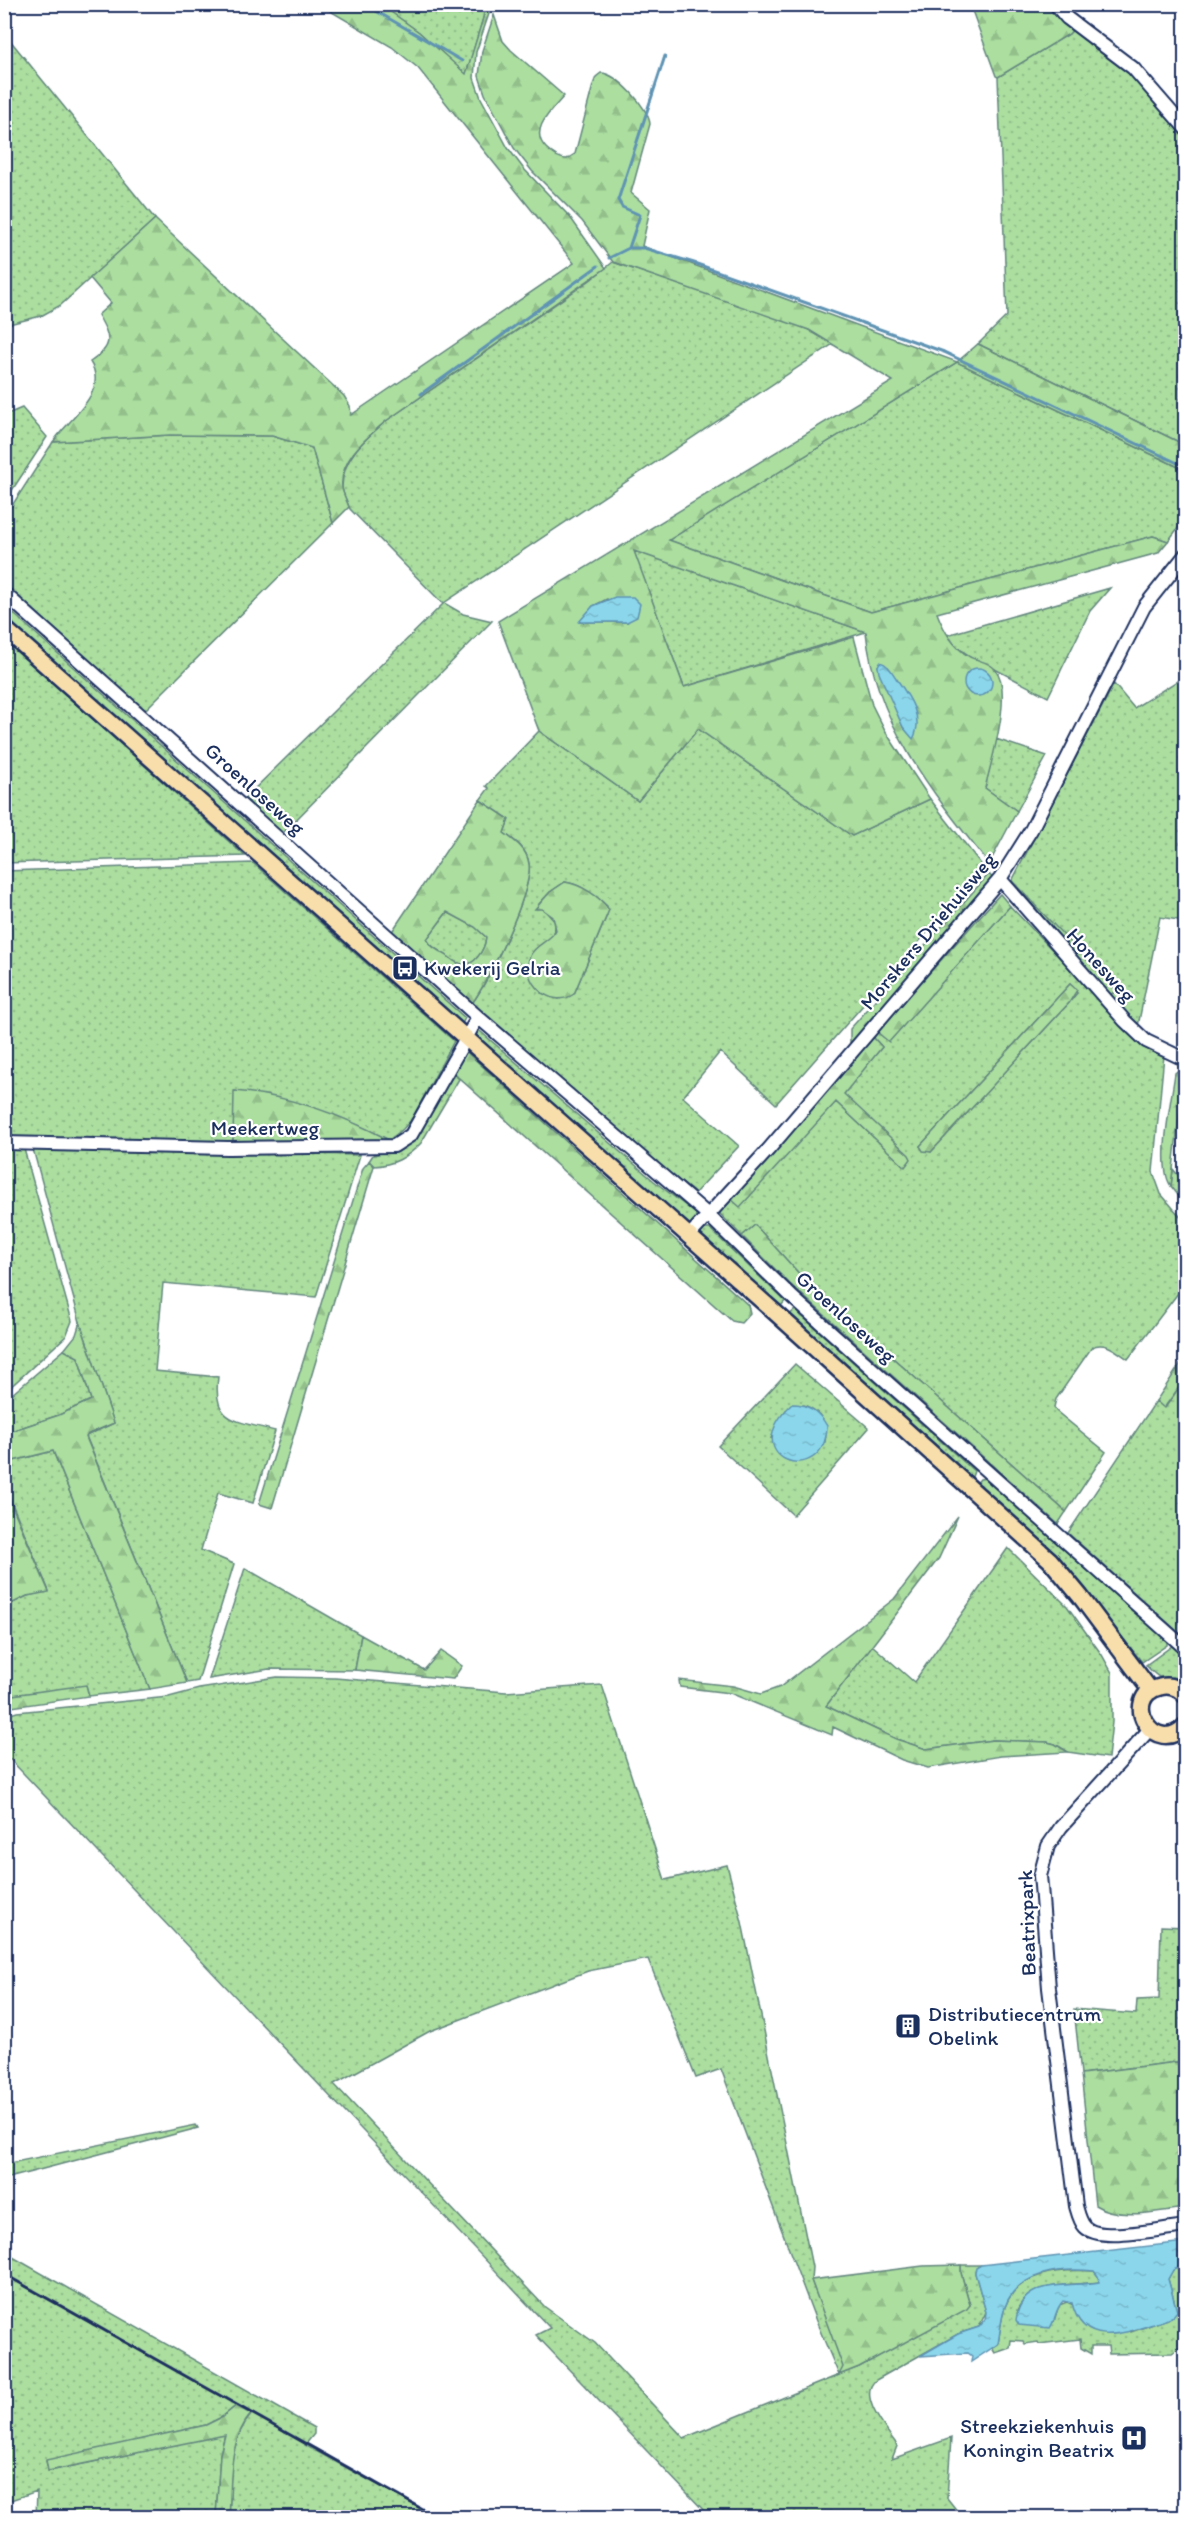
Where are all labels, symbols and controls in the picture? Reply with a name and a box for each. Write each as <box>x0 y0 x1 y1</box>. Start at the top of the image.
street label: Groenloseweg <box>200 737 311 840</box>
street label: Morskers Driehuisweg <box>854 847 1001 1015</box>
street label: Honesweg <box>1061 922 1141 1007</box>
bus stop icon: Kwekerij Gelria <box>390 953 420 983</box>
place label: Kwekerij Gelria <box>424 955 561 980</box>
street label: Meekertweg <box>211 1115 319 1140</box>
street label: Groenloseweg <box>791 1265 902 1368</box>
street label: Beatrixpark <box>1012 1869 1041 1977</box>
place label: Distributiecentrum Obelink <box>928 2001 1102 2050</box>
building icon: Distributiecentrum Obelink <box>893 2011 923 2041</box>
place label: Streekziekenhuis Koningin Beatrix <box>960 2413 1115 2462</box>
hospital icon: Streekziekenhuis Koningin Beatrix <box>1119 2423 1149 2453</box>

